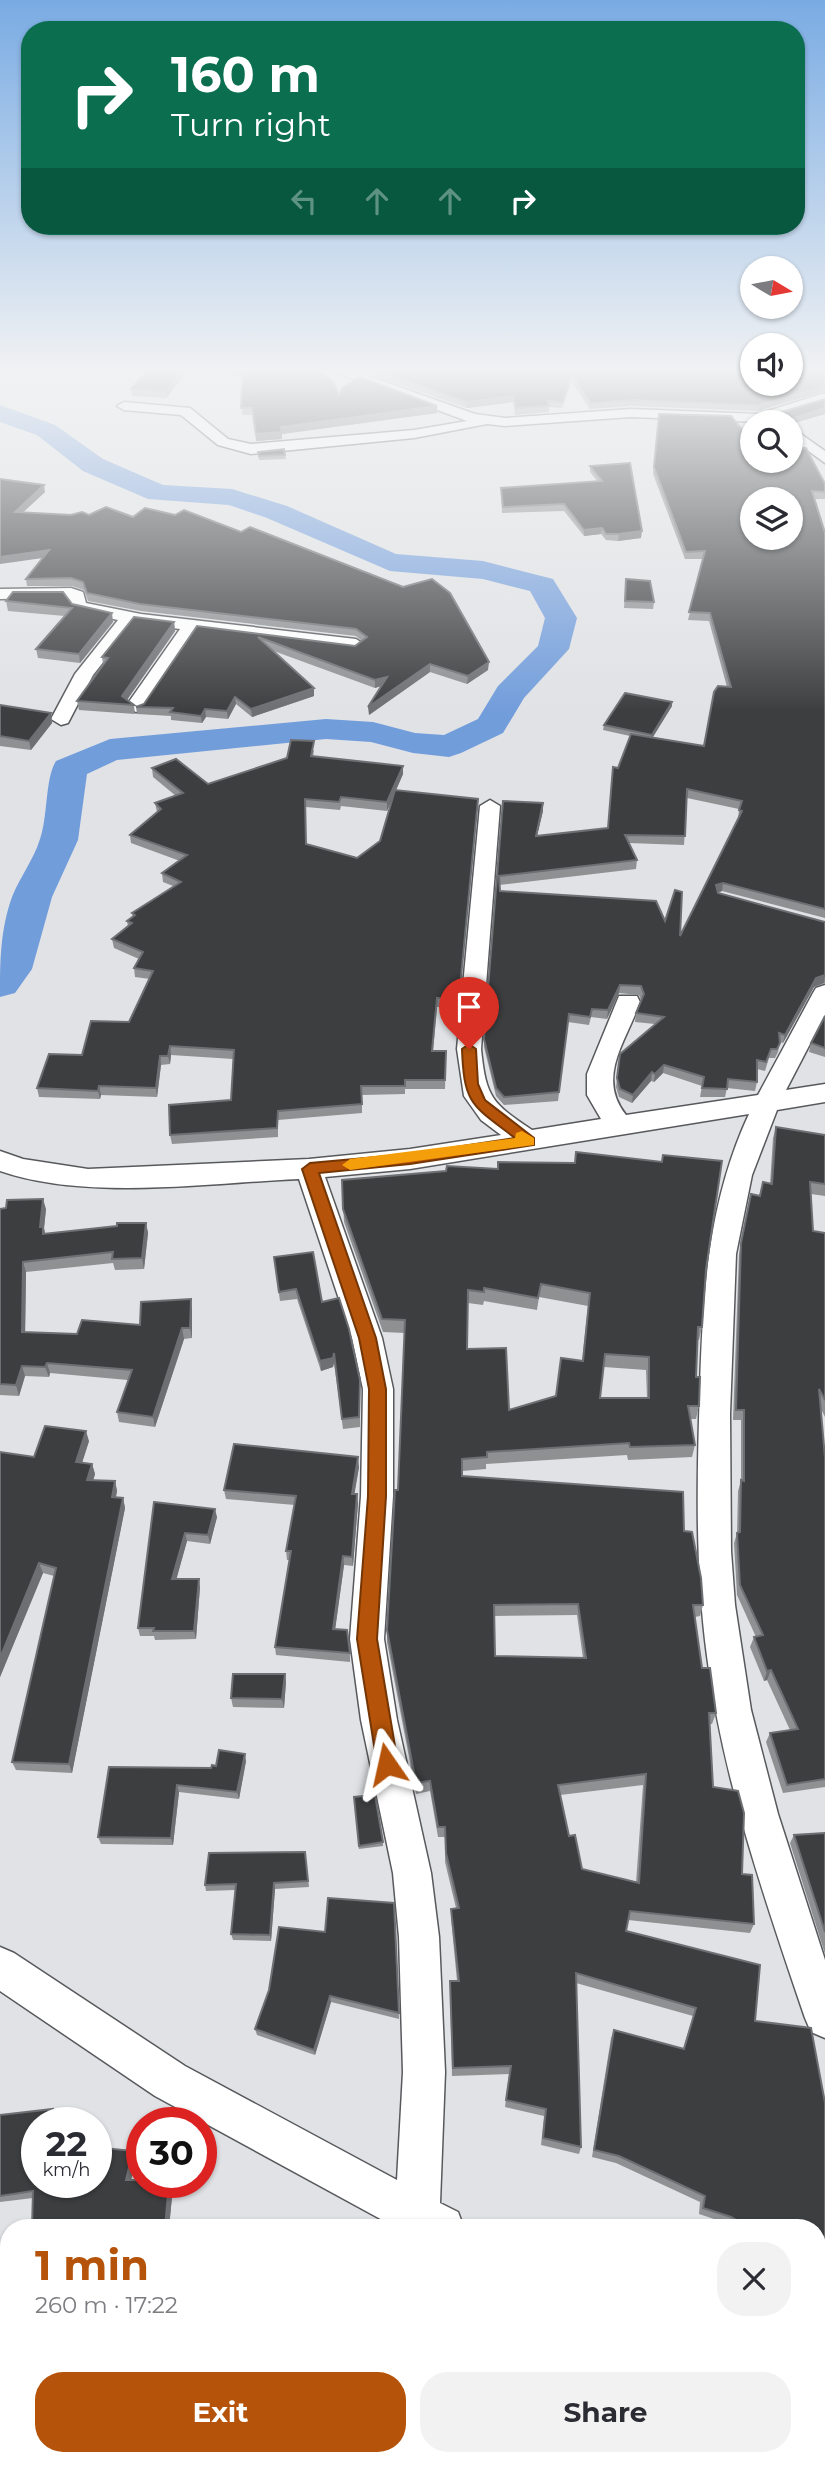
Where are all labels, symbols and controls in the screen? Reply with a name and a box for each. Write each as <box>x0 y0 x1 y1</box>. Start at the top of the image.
text: 160 m <box>171 45 320 104</box>
icon: right <box>56 49 147 140</box>
text: Turn right <box>171 105 331 144</box>
icon: left <box>285 182 323 220</box>
icon: ahead <box>358 182 396 220</box>
icon: ahead <box>431 182 469 220</box>
icon: right <box>504 182 542 220</box>
north arrow <box>740 256 803 318</box>
map controls <box>740 256 803 550</box>
button: sound <box>740 333 803 396</box>
button: search <box>740 410 803 473</box>
button: layers <box>740 487 803 550</box>
pin <box>439 977 499 1049</box>
icon: arrive <box>450 988 488 1026</box>
position arrow <box>350 1727 424 1801</box>
speed limit sign: 30 <box>126 2107 217 2198</box>
text: 22 <box>46 2122 87 2165</box>
text: km/h <box>42 2159 91 2181</box>
text: 1 min <box>35 2239 149 2291</box>
button: close <box>717 2242 791 2316</box>
text: 260 m · 17:22 <box>35 2291 178 2319</box>
button: Exit <box>35 2372 406 2452</box>
button: Share <box>420 2372 791 2452</box>

